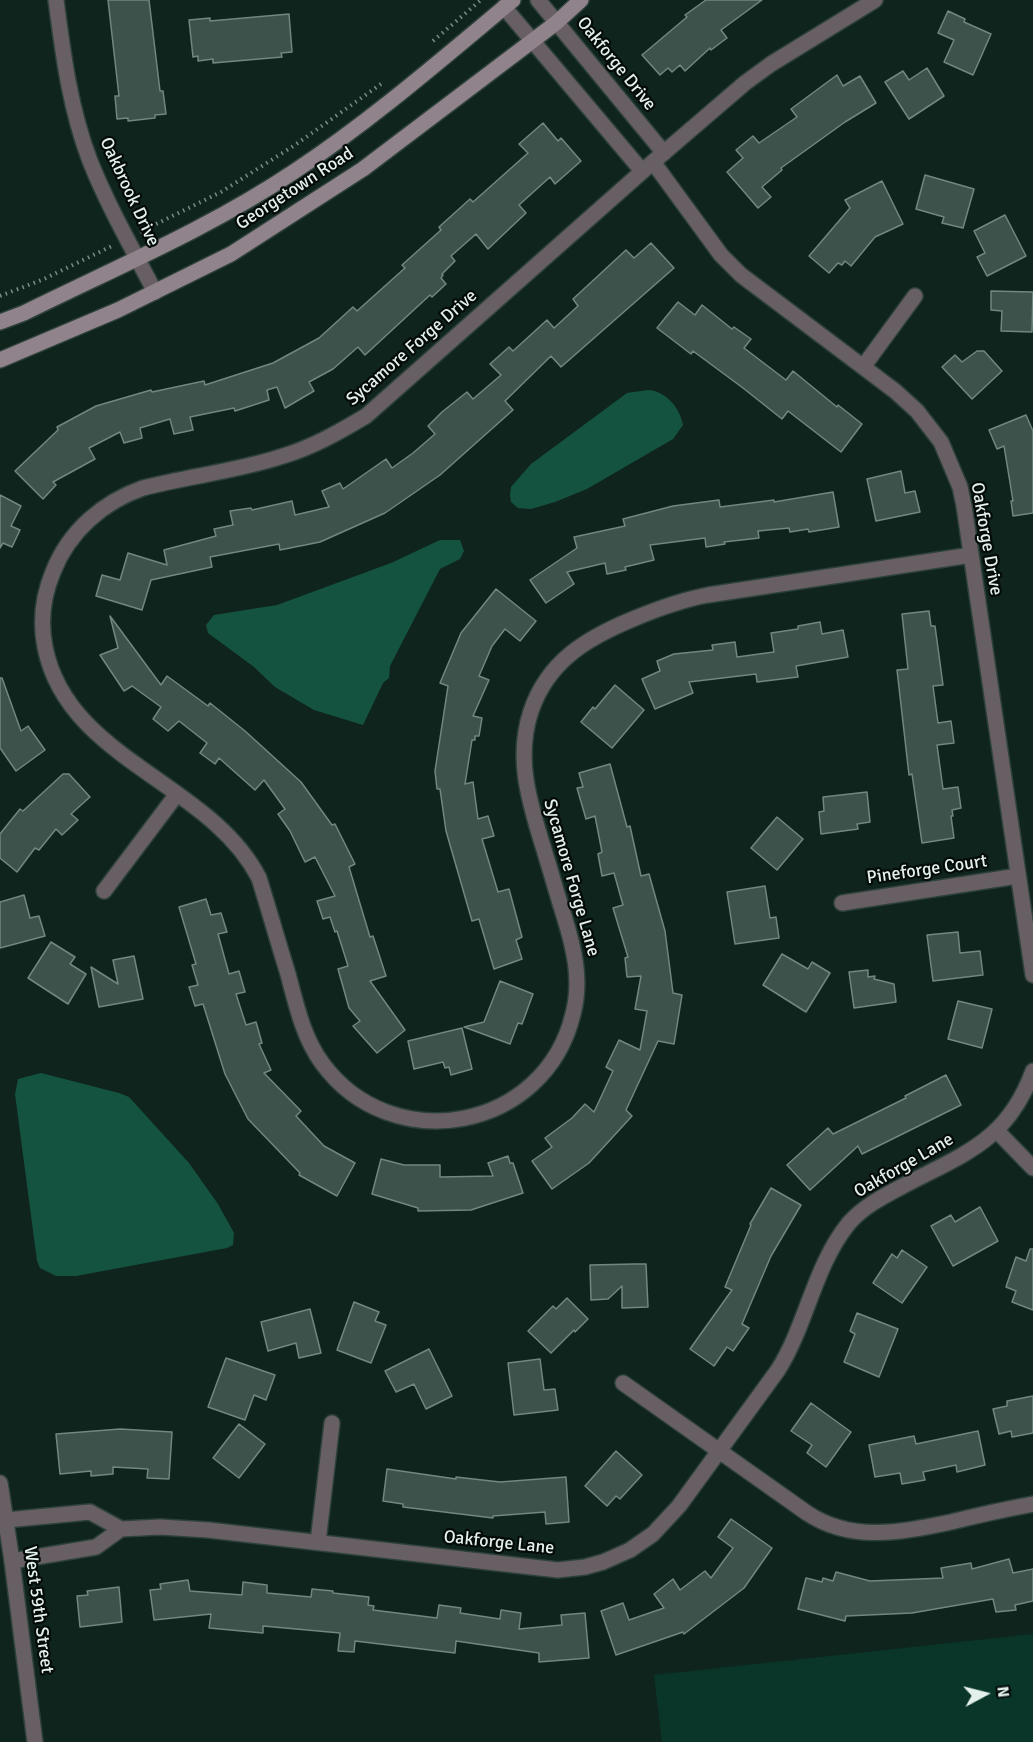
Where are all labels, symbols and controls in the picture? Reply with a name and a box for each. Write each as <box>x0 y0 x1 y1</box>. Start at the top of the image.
street label: Oakforge Drive <box>572 13 660 115</box>
street label: Oakbrook Drive <box>94 134 164 250</box>
street label: Georgetown Road <box>232 143 358 235</box>
street label: Sycamore Forge Drive <box>342 285 482 411</box>
street label: Oakforge Drive <box>965 481 1007 597</box>
street label: Sycamore Forge Lane <box>538 797 604 959</box>
street label: Pineforge Court <box>865 851 989 889</box>
street label: Oakforge Lane <box>850 1129 958 1203</box>
street label: Oakforge Lane <box>443 1526 555 1560</box>
street label: West 59th Street <box>18 1545 58 1675</box>
north arrow <box>955 1664 1015 1724</box>
text: N <box>992 1685 1013 1699</box>

